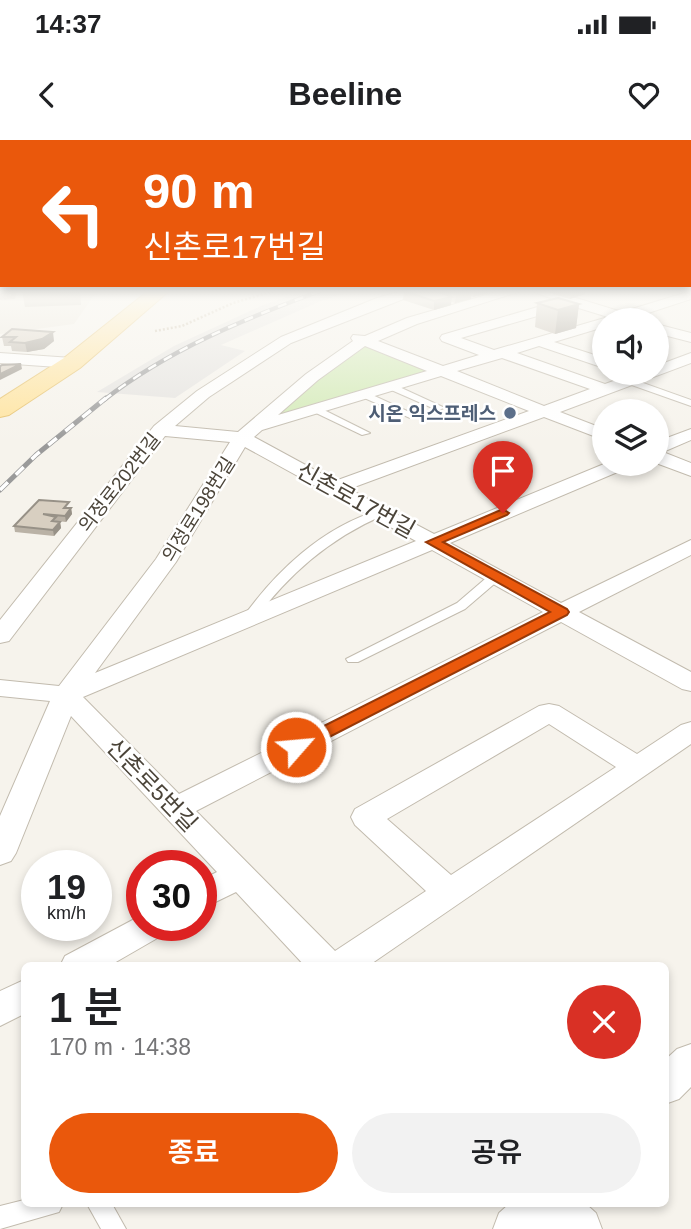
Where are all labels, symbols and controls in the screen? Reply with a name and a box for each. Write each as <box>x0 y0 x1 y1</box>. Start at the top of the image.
text: 14:37 <box>35 9 102 39</box>
icon: back <box>28 76 66 114</box>
text: Beeline <box>289 76 402 112</box>
icon: heart <box>625 76 663 114</box>
text: 90 m <box>143 164 255 218</box>
icon: left <box>28 168 119 259</box>
text: 신촌로17번길 <box>143 229 326 265</box>
map controls <box>592 308 669 476</box>
button: sound <box>592 308 669 385</box>
button: layers <box>592 399 669 476</box>
place label: 시온 익스프레스 <box>368 403 496 424</box>
marker: 시온 익스프레스 <box>502 405 518 421</box>
street label: 의정로202번길 <box>74 429 164 536</box>
pin <box>473 441 533 513</box>
icon: arrive <box>484 452 522 490</box>
street label: 의정로198번길 <box>158 453 239 565</box>
street label: 신촌로17번길 <box>292 457 420 543</box>
position arrow <box>259 710 333 784</box>
street label: 신촌로5번길 <box>101 733 203 837</box>
speed limit sign: 30 <box>126 850 217 941</box>
text: 19 <box>47 867 86 906</box>
text: km/h <box>47 903 86 923</box>
text: 1 분 <box>49 984 123 1031</box>
button: close <box>567 985 641 1059</box>
text: 170 m · 14:38 <box>49 1034 191 1060</box>
button: 종료 <box>49 1113 338 1193</box>
button: 공유 <box>352 1113 641 1193</box>

